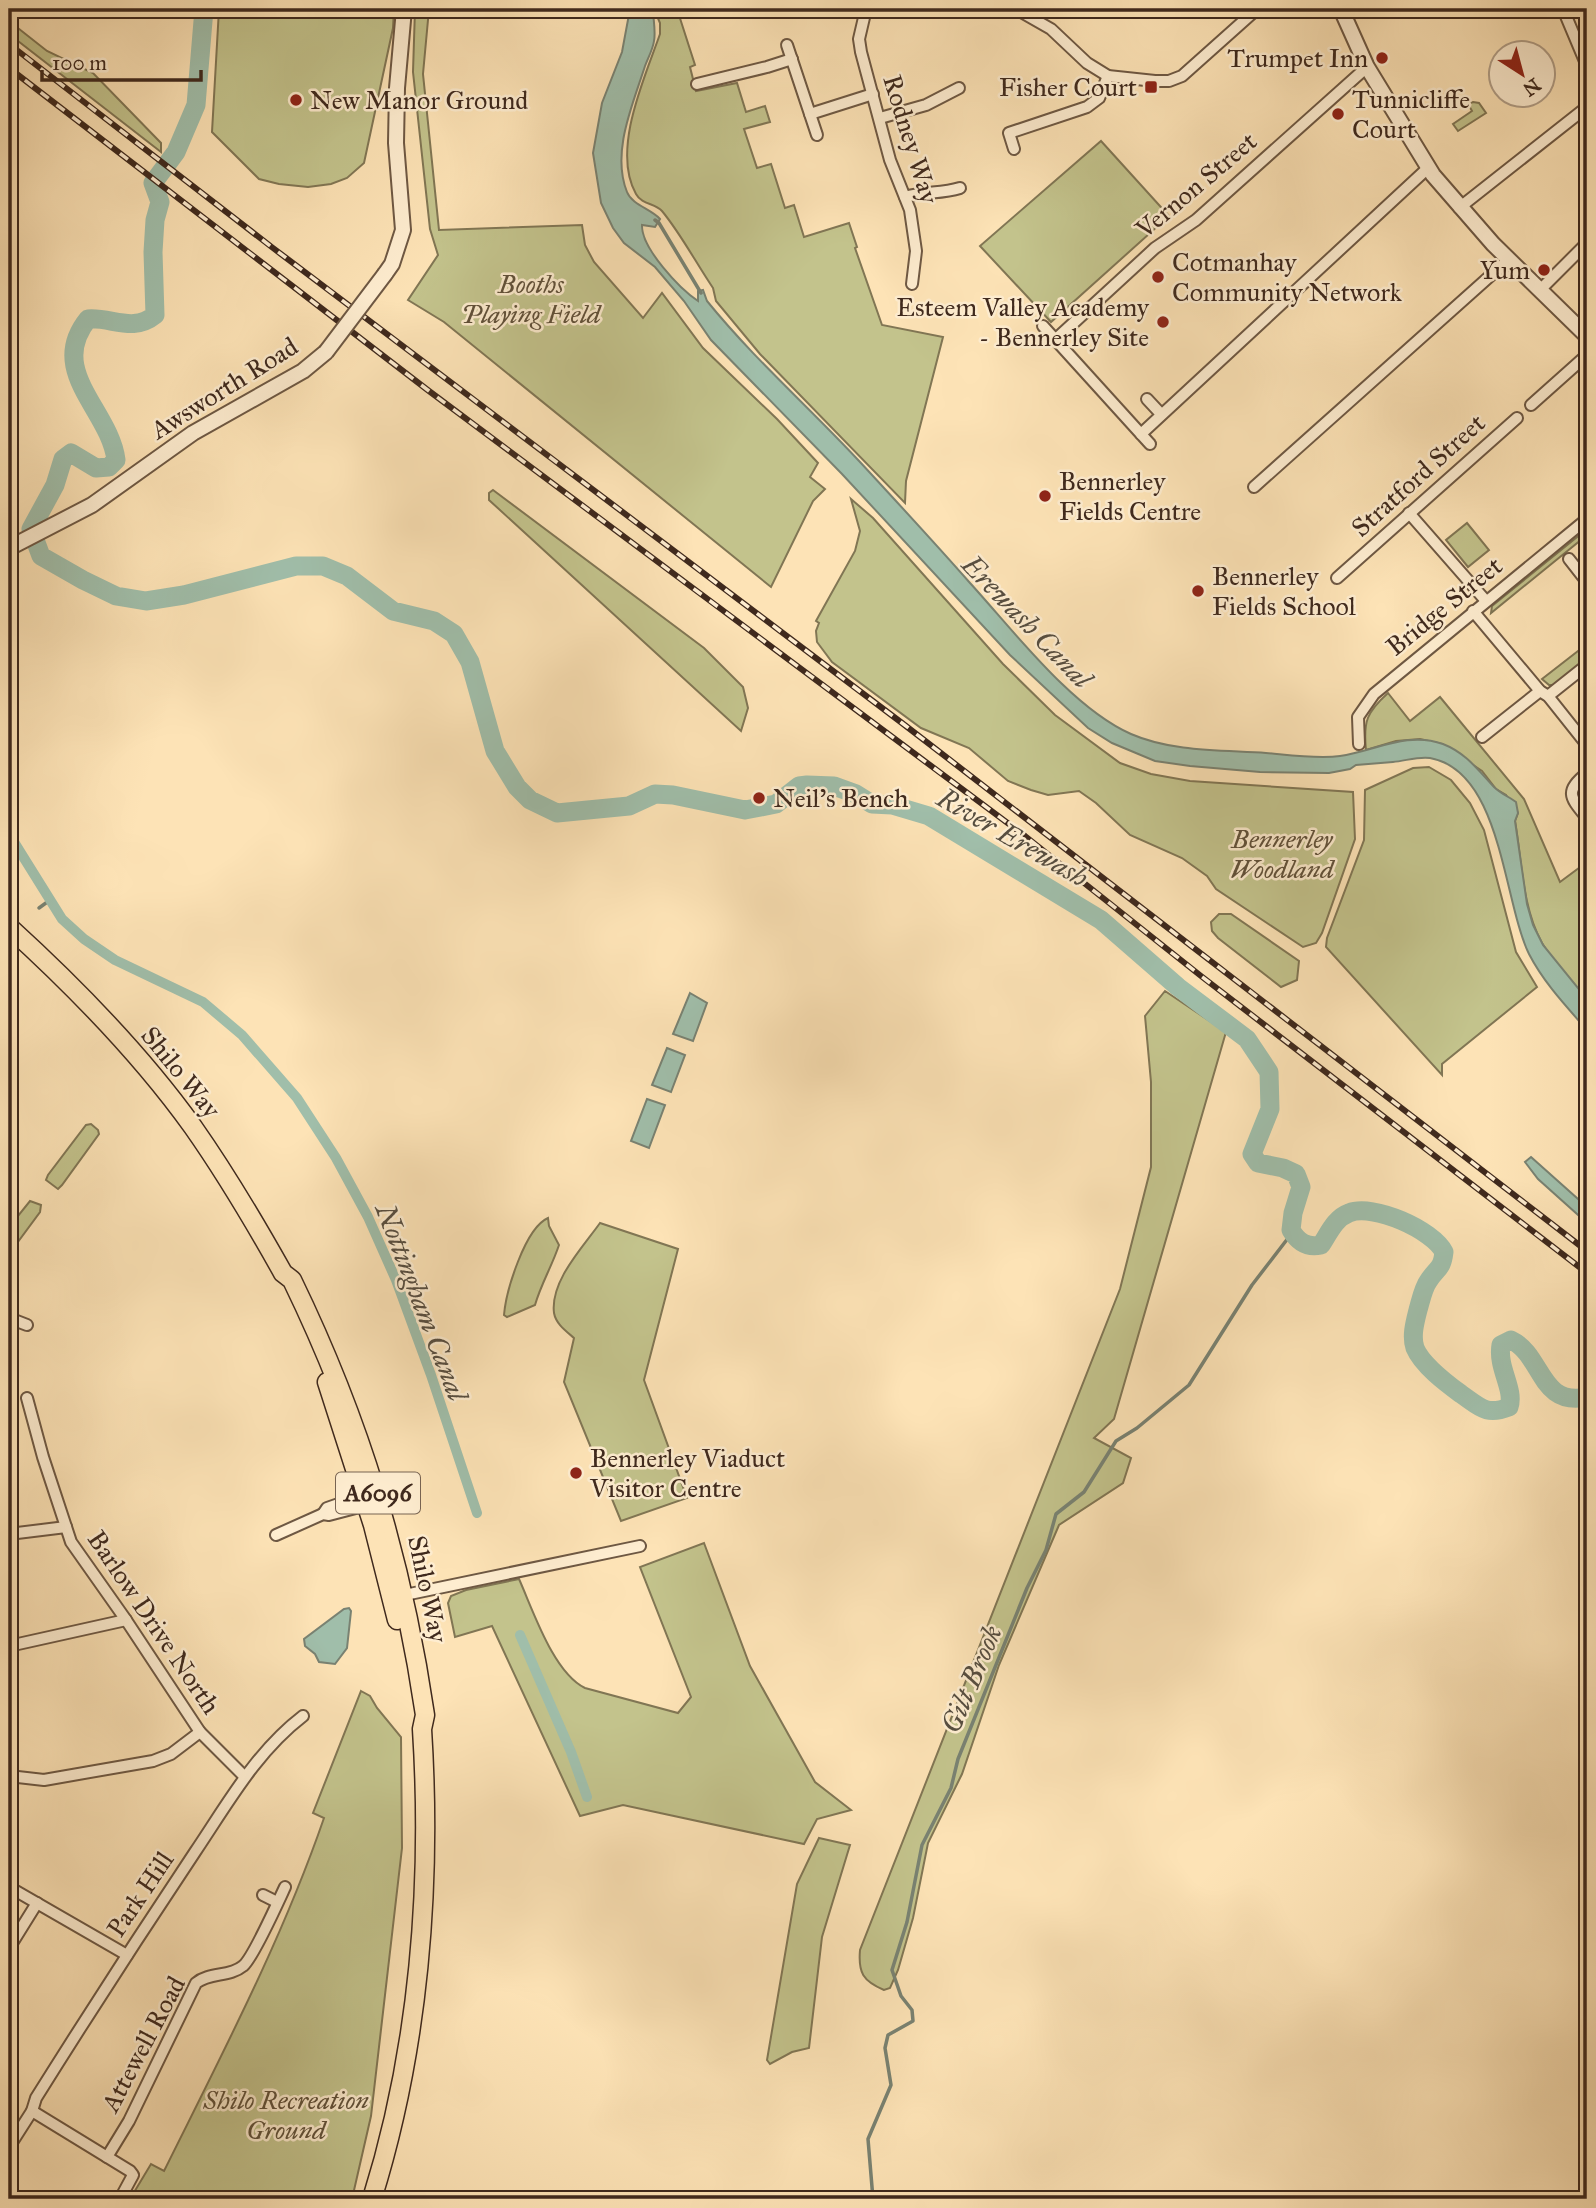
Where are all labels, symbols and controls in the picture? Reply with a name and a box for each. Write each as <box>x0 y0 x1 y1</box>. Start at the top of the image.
scale bar <box>42 38 201 82</box>
north arrow <box>1488 38 1558 108</box>
place label: Trumpet Inn <box>1227 42 1368 74</box>
text: 100 m <box>52 50 107 76</box>
marker: Trumpet Inn <box>1374 50 1390 66</box>
street label: Rodney Way <box>876 71 946 208</box>
place label: Fisher Court <box>999 71 1137 103</box>
text: N <box>1518 73 1545 101</box>
marker: Fisher Court <box>1143 79 1159 95</box>
place label: Tunnicliffe Court <box>1352 83 1470 145</box>
place label: New Manor Ground <box>310 84 528 116</box>
marker: New Manor Ground <box>288 92 304 108</box>
marker: Tunnicliffe Court <box>1330 106 1346 122</box>
street label: Vernon Street <box>1128 125 1263 246</box>
place label: Cotmanhay Community Network <box>1172 246 1403 308</box>
place label: Yum <box>1480 254 1530 286</box>
marker: Yum <box>1536 262 1552 278</box>
park label: Booths Playing Field <box>461 268 602 330</box>
marker: Cotmanhay Community Network <box>1150 269 1166 285</box>
place label: Esteem Valley Academy - Bennerley Site <box>896 291 1150 353</box>
marker: Esteem Valley Academy - Bennerley Site <box>1155 314 1171 330</box>
street label: Awsworth Road <box>144 330 304 447</box>
street label: Stratford Street <box>1345 407 1491 543</box>
place label: Bennerley Fields Centre <box>1059 465 1201 527</box>
marker: Bennerley Fields Centre <box>1037 488 1053 504</box>
water label: Erewash Canal <box>953 546 1101 697</box>
street label: Bridge Street <box>1379 549 1509 663</box>
place label: Bennerley Fields School <box>1212 560 1356 622</box>
marker: Bennerley Fields School <box>1190 583 1206 599</box>
water label: River Erewash <box>930 780 1095 895</box>
place label: Neil's Bench <box>773 782 909 814</box>
marker: Neil's Bench <box>751 790 767 806</box>
park label: Bennerley Woodland <box>1230 823 1335 885</box>
street label: Shilo Way <box>134 1020 228 1125</box>
water label: Nottingham Canal <box>367 1197 476 1408</box>
place label: Bennerley Viaduct Visitor Centre <box>589 1442 785 1504</box>
marker: Bennerley Viaduct Visitor Centre <box>568 1465 584 1481</box>
road number: A6096 <box>336 1472 420 1513</box>
street label: Barlow Drive North <box>81 1524 228 1720</box>
street label: Shilo Way <box>401 1533 455 1646</box>
water label: Gilt Brook <box>933 1619 1010 1738</box>
street label: Park Hill <box>100 1845 180 1943</box>
street label: Attewell Road <box>93 1971 192 2118</box>
park label: Shilo Recreation Ground <box>202 2084 369 2146</box>

